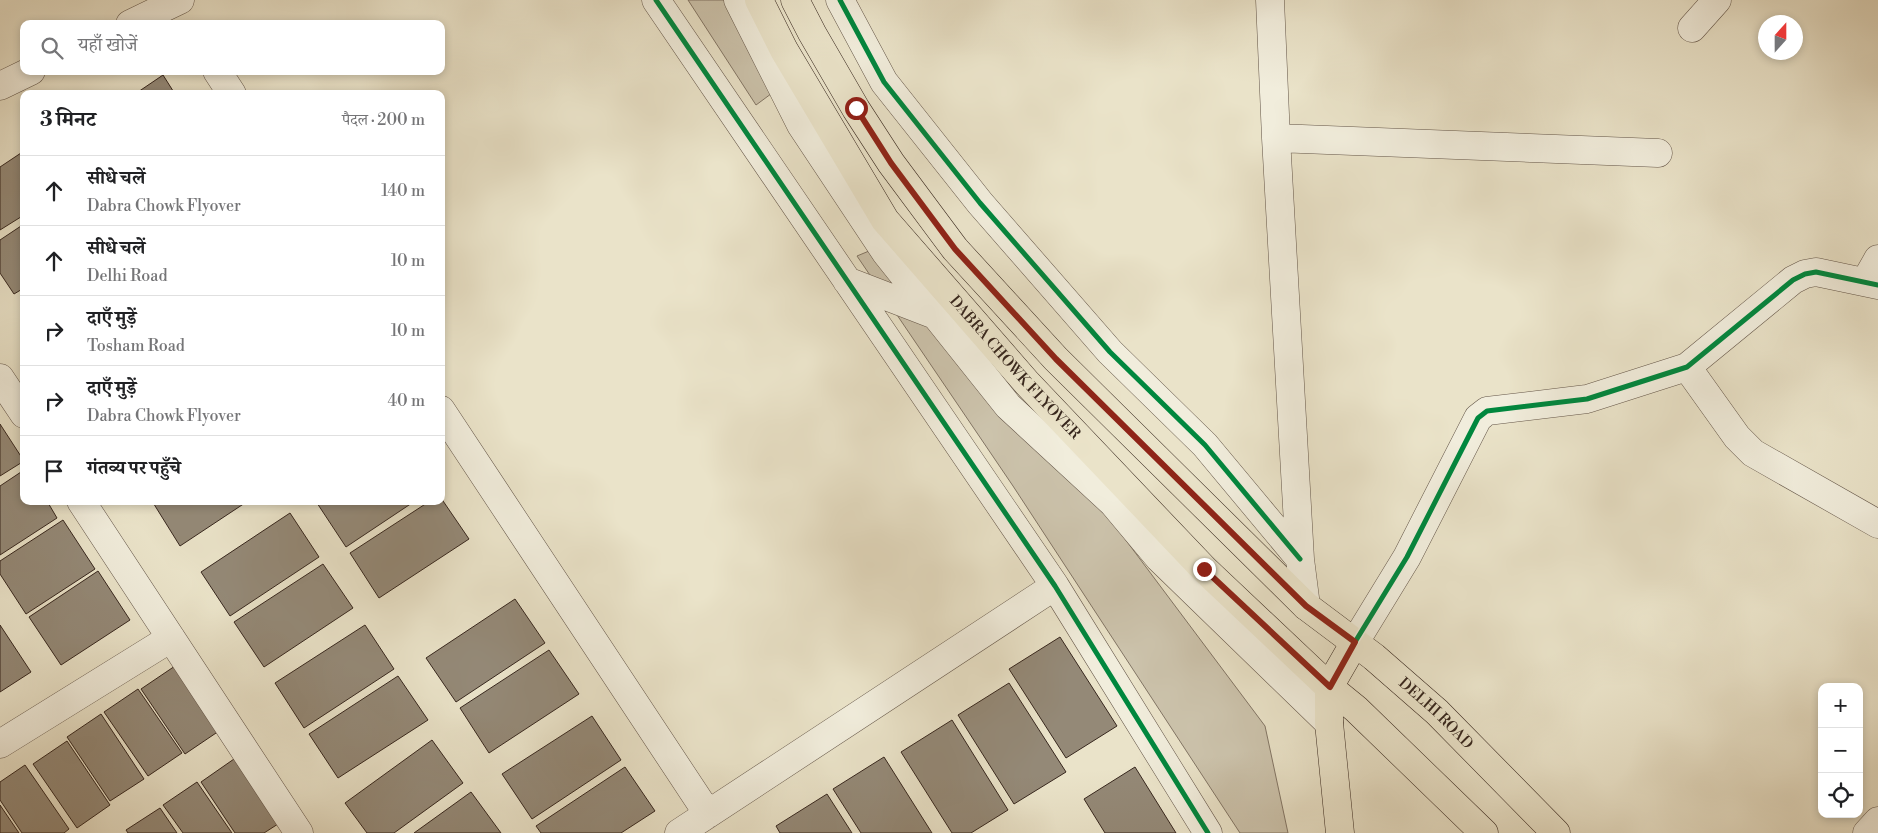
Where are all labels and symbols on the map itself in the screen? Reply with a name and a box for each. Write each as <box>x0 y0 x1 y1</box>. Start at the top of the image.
north arrow <box>1758 15 1803 60</box>
route start <box>845 97 868 120</box>
street label: DABRA CHOWK FLYOVER <box>946 291 1085 443</box>
route end <box>1193 558 1216 581</box>
street label: DELHI ROAD <box>1395 673 1477 753</box>

